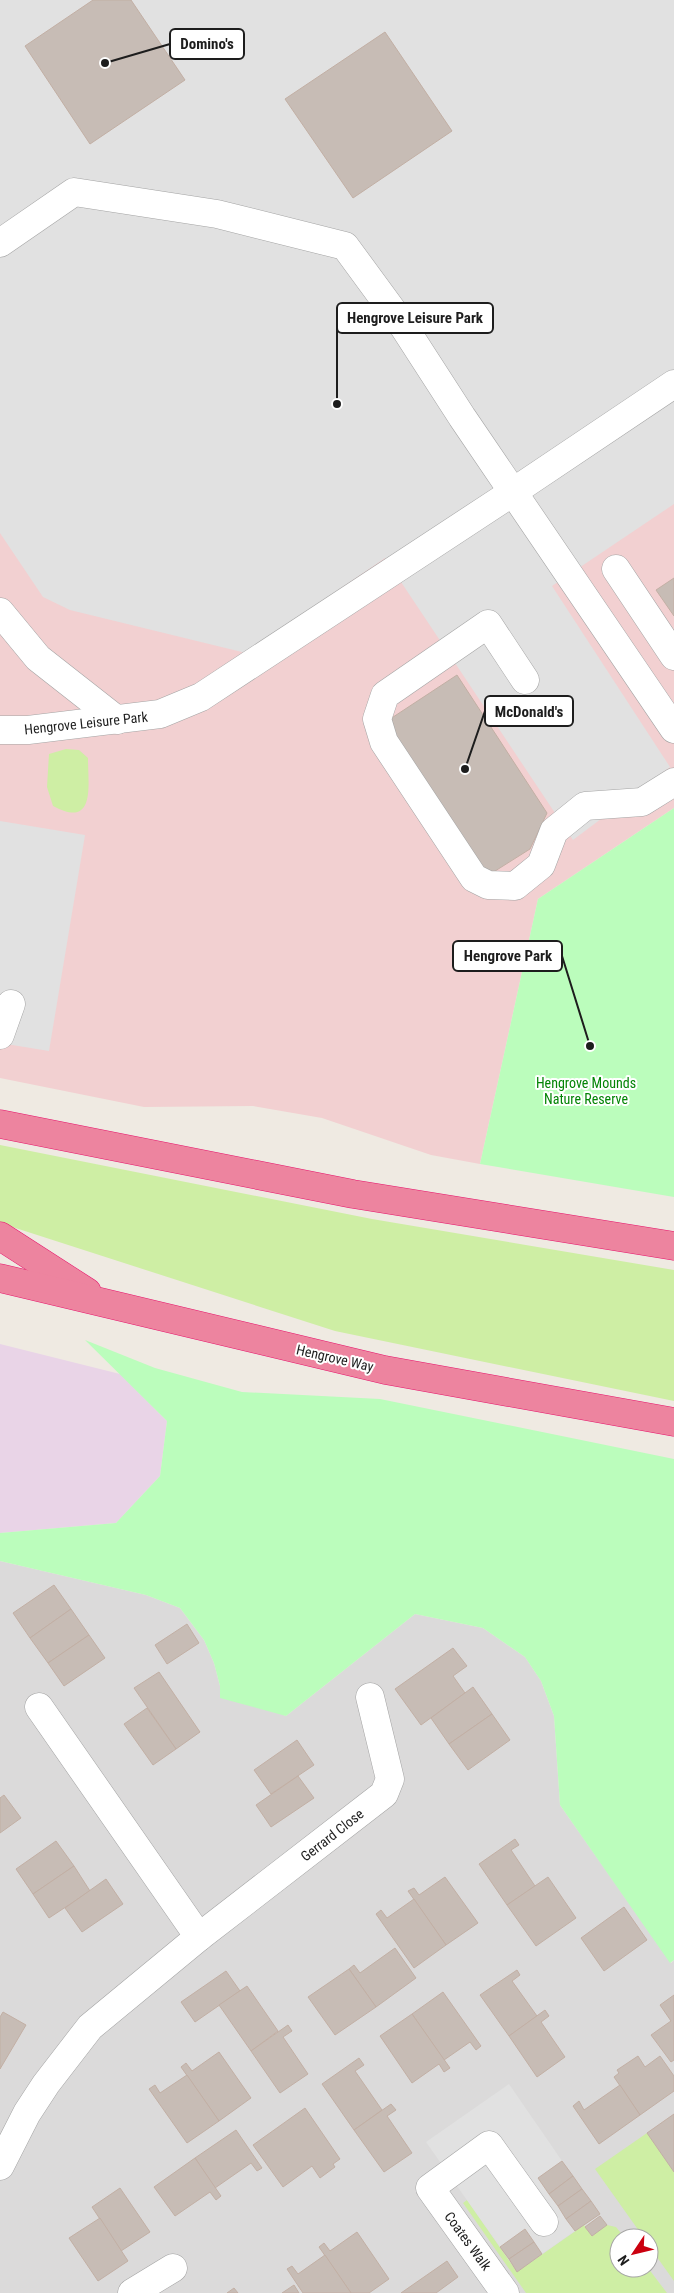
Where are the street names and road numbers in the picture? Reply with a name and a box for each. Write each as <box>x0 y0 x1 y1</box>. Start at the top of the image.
street label: Hengrove Leisure Park <box>23 708 149 737</box>
street label: Hengrove Way <box>295 1341 375 1375</box>
street label: Gerrard Close <box>297 1805 367 1864</box>
street label: Coates Walk <box>441 2209 495 2274</box>

